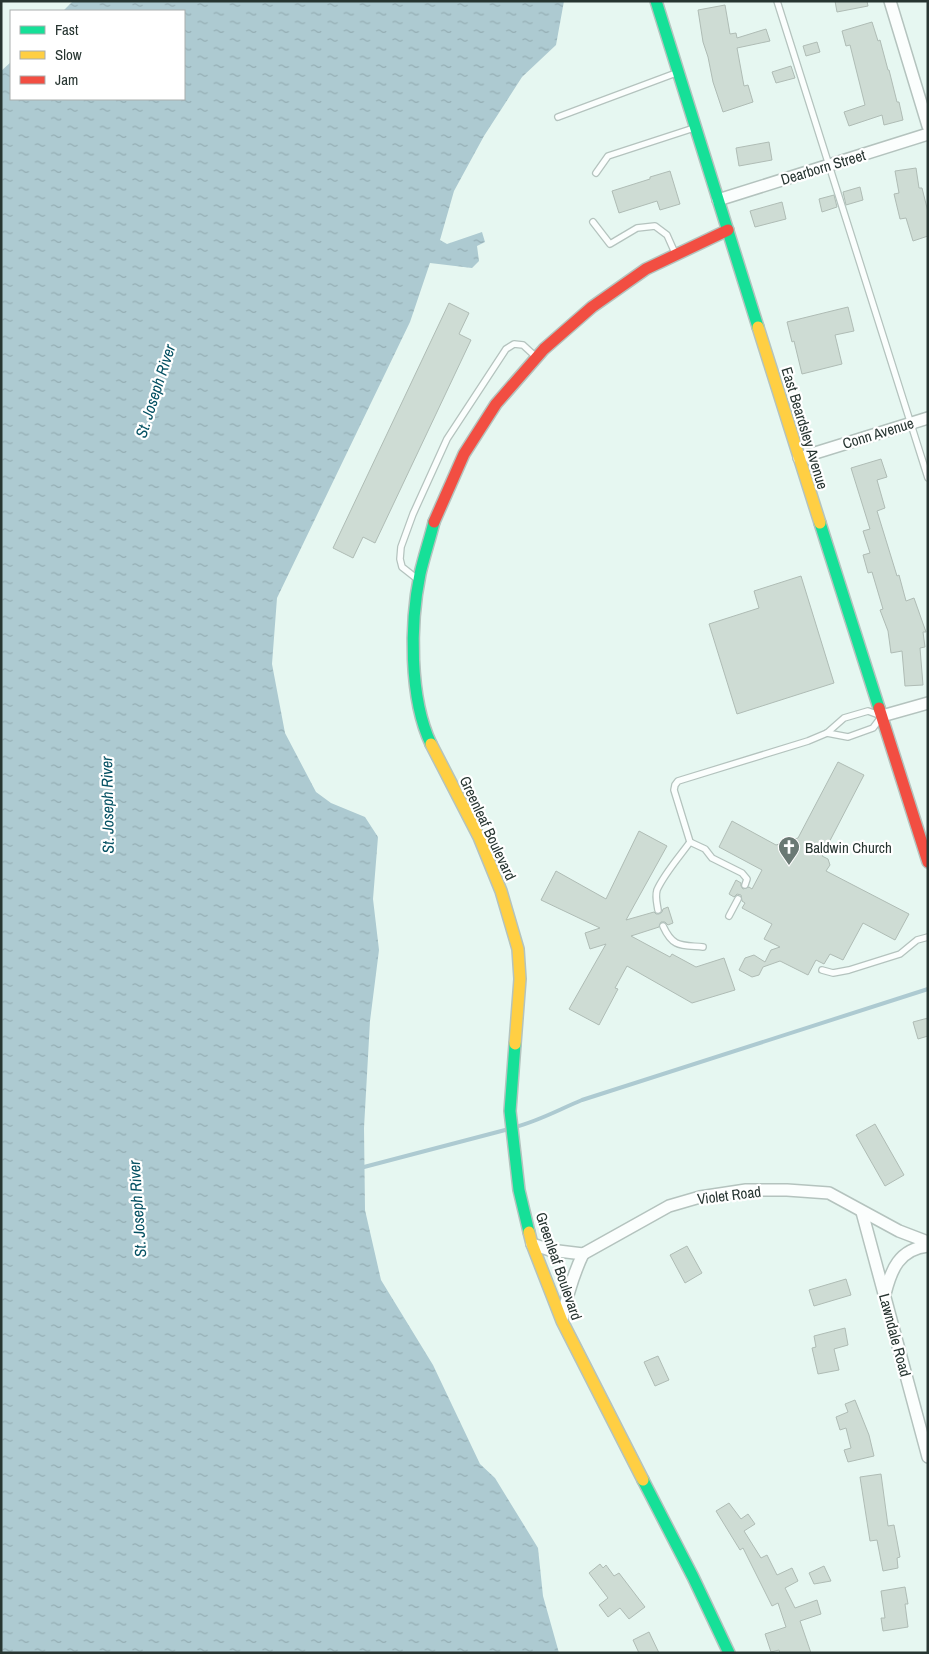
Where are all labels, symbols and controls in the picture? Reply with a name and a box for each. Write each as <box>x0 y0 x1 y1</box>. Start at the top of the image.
legend <box>10 10 185 100</box>
text: Fast <box>55 19 79 40</box>
text: Slow <box>55 44 82 65</box>
text: Jam <box>55 69 78 90</box>
street label: Dearborn Street <box>778 144 868 190</box>
water label: St. Joseph River <box>130 341 181 441</box>
street label: East Beardsley Avenue <box>776 364 834 492</box>
street label: Conn Avenue <box>840 412 916 454</box>
water label: St. Joseph River <box>95 756 119 854</box>
street label: Greenleaf Boulevard <box>455 772 521 884</box>
church icon: Baldwin Church <box>777 835 801 866</box>
place label: Baldwin Church <box>805 837 892 858</box>
water label: St. Joseph River <box>123 1159 151 1258</box>
street label: Violet Road <box>696 1181 762 1209</box>
street label: Greenleaf Boulevard <box>531 1209 587 1323</box>
street label: Lawndale Road <box>874 1291 916 1379</box>

